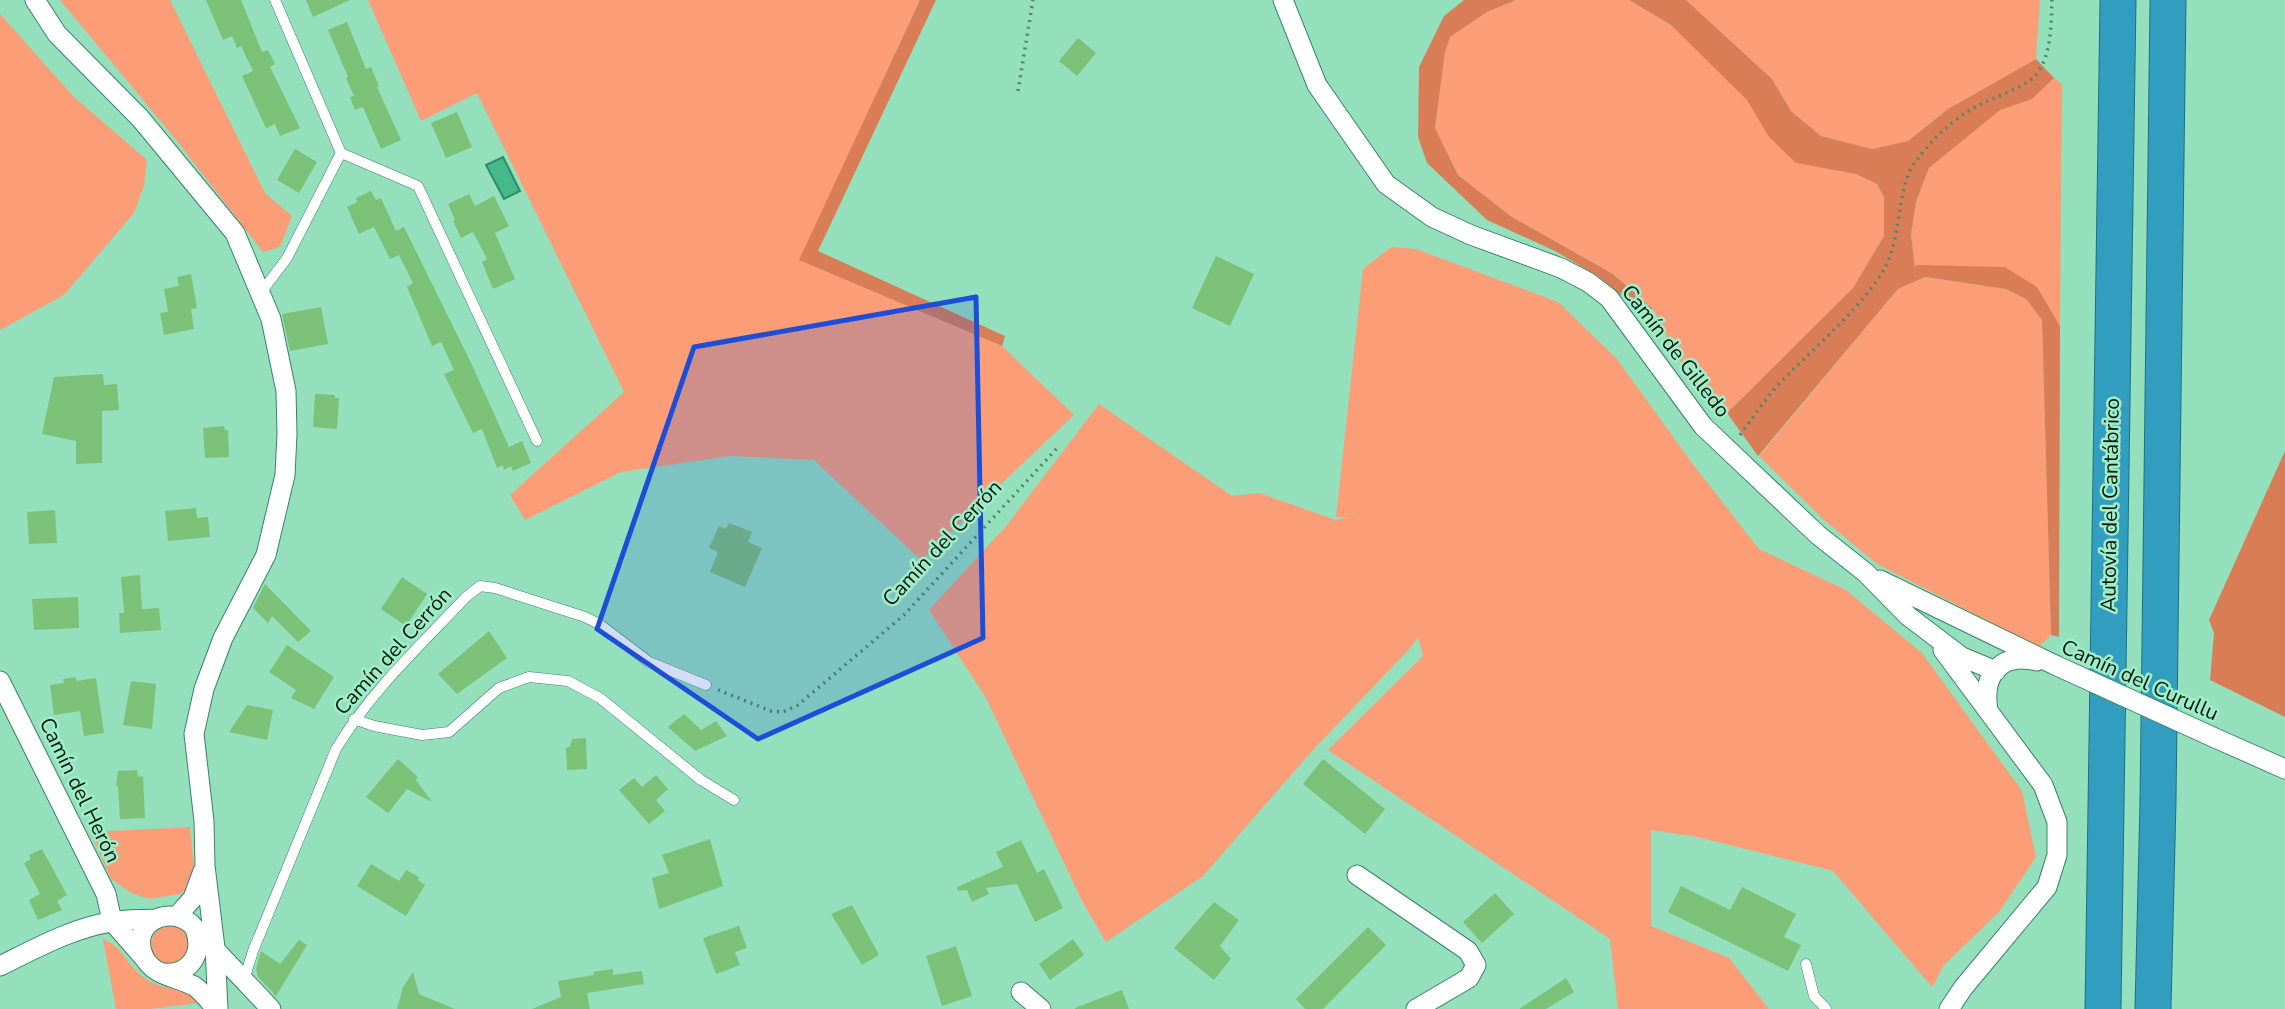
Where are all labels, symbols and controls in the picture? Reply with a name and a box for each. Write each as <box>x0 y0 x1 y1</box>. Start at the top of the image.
street label: Camín de Gilledo <box>1615 279 1737 423</box>
street label: Autovía del Cantábrico <box>2094 398 2126 612</box>
street label: Camín del Cerrón <box>876 474 1008 612</box>
street label: Camín del Cerrón <box>328 581 458 721</box>
street label: Camín del Curullu <box>2057 633 2223 727</box>
street label: Camín del Herón <box>33 713 127 867</box>

